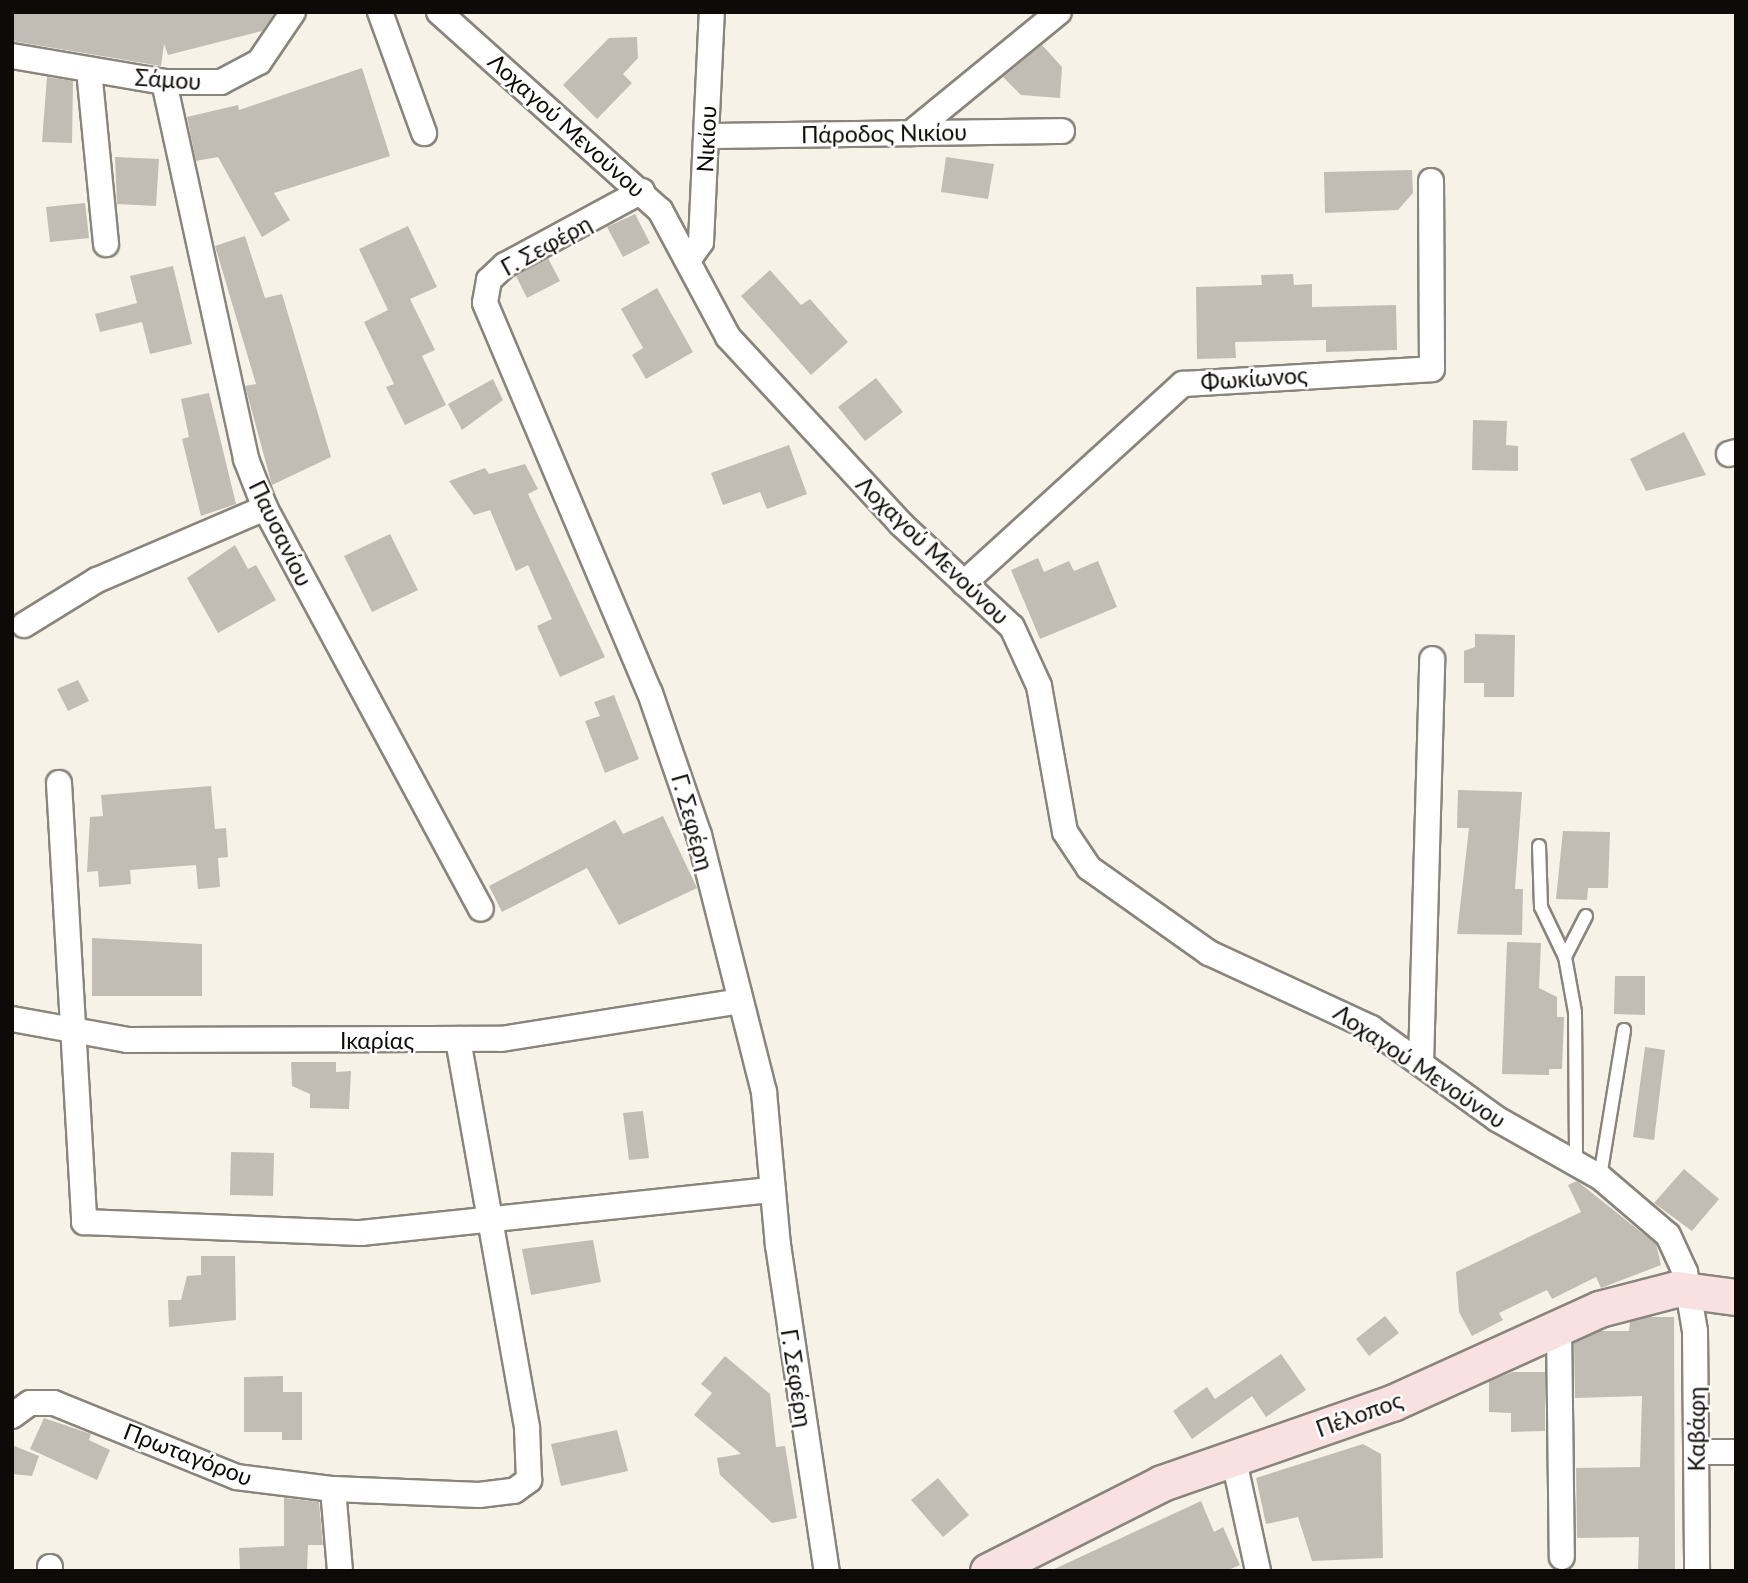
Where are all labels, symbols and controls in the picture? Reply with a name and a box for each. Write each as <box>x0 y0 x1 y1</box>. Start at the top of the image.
street label: Λοχαγού Μενούνου <box>483 47 651 203</box>
street label: Σάμου <box>134 63 202 95</box>
street label: Νικίου <box>690 105 722 173</box>
street label: Πάροδος Νικίου <box>801 118 967 148</box>
street label: Γ. Σεφέρη <box>496 209 596 281</box>
street label: Φωκίωνος <box>1200 360 1308 396</box>
street label: Λοχαγού Μενούνου <box>851 470 1015 630</box>
street label: Παυσανίου <box>244 476 318 590</box>
street label: Γ. Σεφέρη <box>666 771 720 873</box>
street label: Λοχαγού Μενούνου <box>1329 998 1511 1134</box>
street label: Ικαρίας <box>340 1026 414 1054</box>
street label: Γ. Σεφέρη <box>776 1327 818 1429</box>
street label: Πέλοπος <box>1312 1386 1406 1442</box>
street label: Καβάφη <box>1682 1387 1710 1471</box>
street label: Πρωταγόρου <box>120 1417 256 1491</box>

